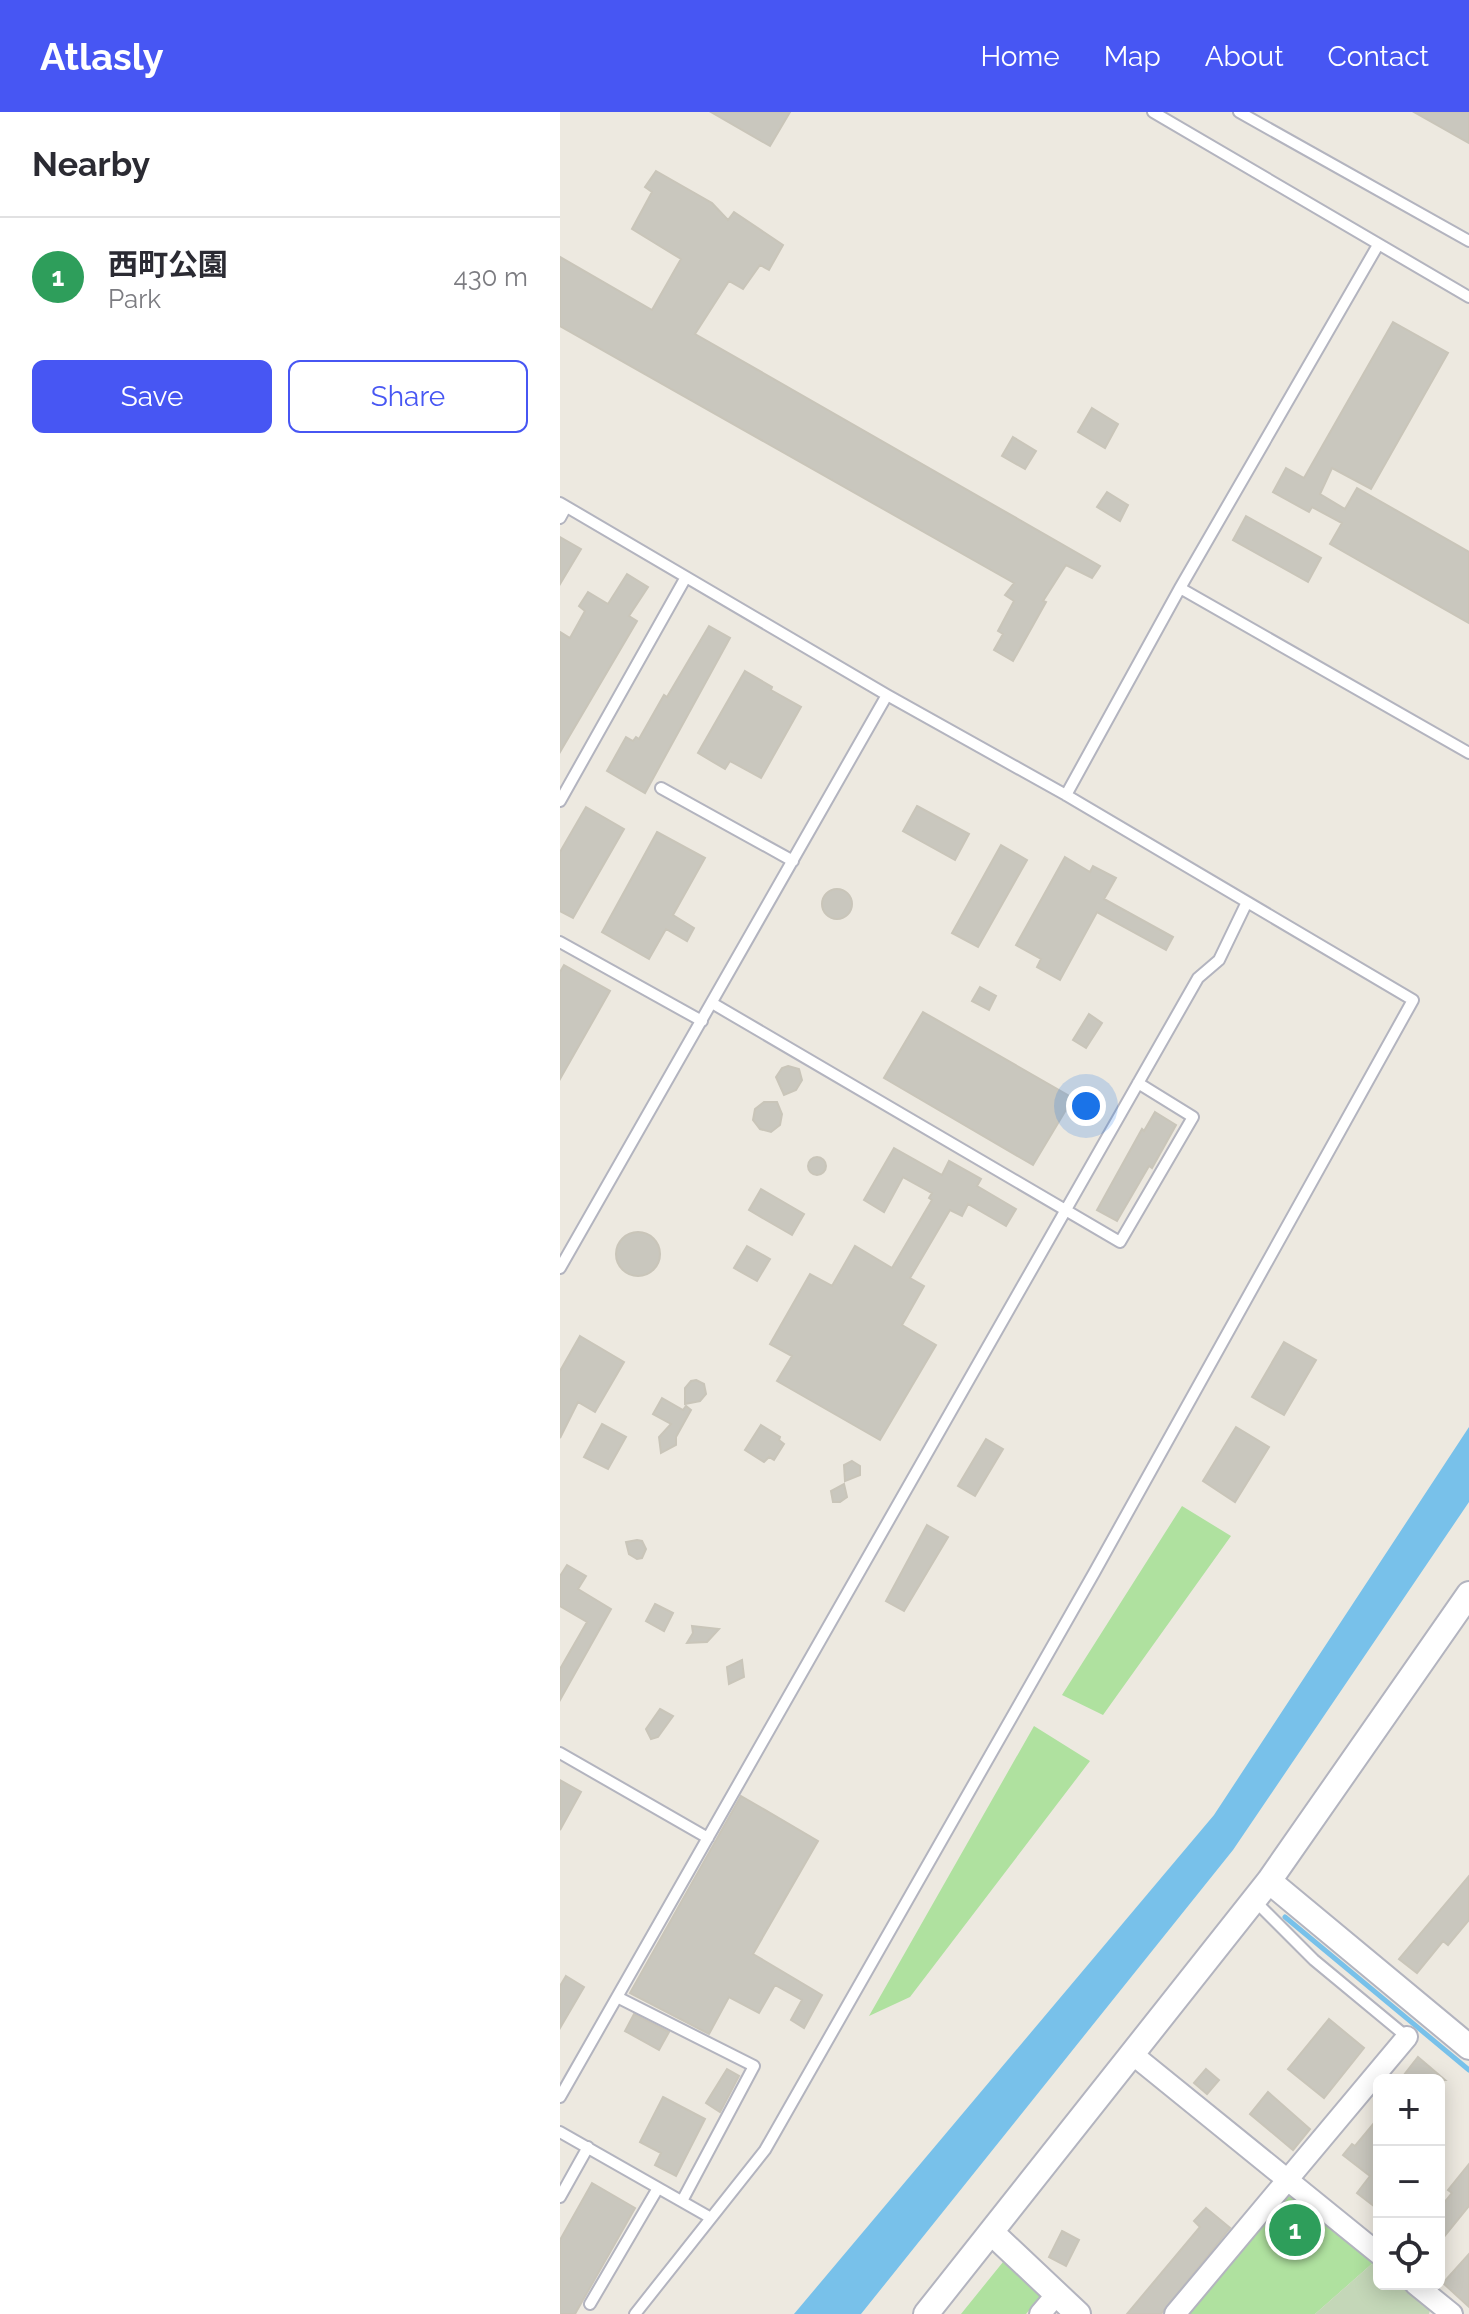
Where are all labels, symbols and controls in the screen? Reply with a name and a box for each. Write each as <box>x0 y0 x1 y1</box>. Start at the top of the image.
text: Atlasly <box>40 34 164 79</box>
text: Home <box>980 40 1060 73</box>
text: Map <box>1104 40 1161 73</box>
text: About <box>1205 40 1284 73</box>
text: Contact <box>1328 40 1429 73</box>
text: Nearby <box>32 144 150 184</box>
text: 西町公園 <box>108 247 228 282</box>
text: 1 <box>52 262 64 292</box>
text: 430 m <box>453 262 528 292</box>
text: Park <box>108 284 161 314</box>
button: Save <box>32 360 272 433</box>
button: Share <box>288 360 528 433</box>
your location <box>1066 1086 1106 1126</box>
map controls <box>1373 2074 1445 2290</box>
button: + <box>1373 2074 1445 2146</box>
button: − <box>1373 2146 1445 2218</box>
pin: 1 <box>1269 2200 1321 2260</box>
button: locate <box>1373 2218 1445 2290</box>

